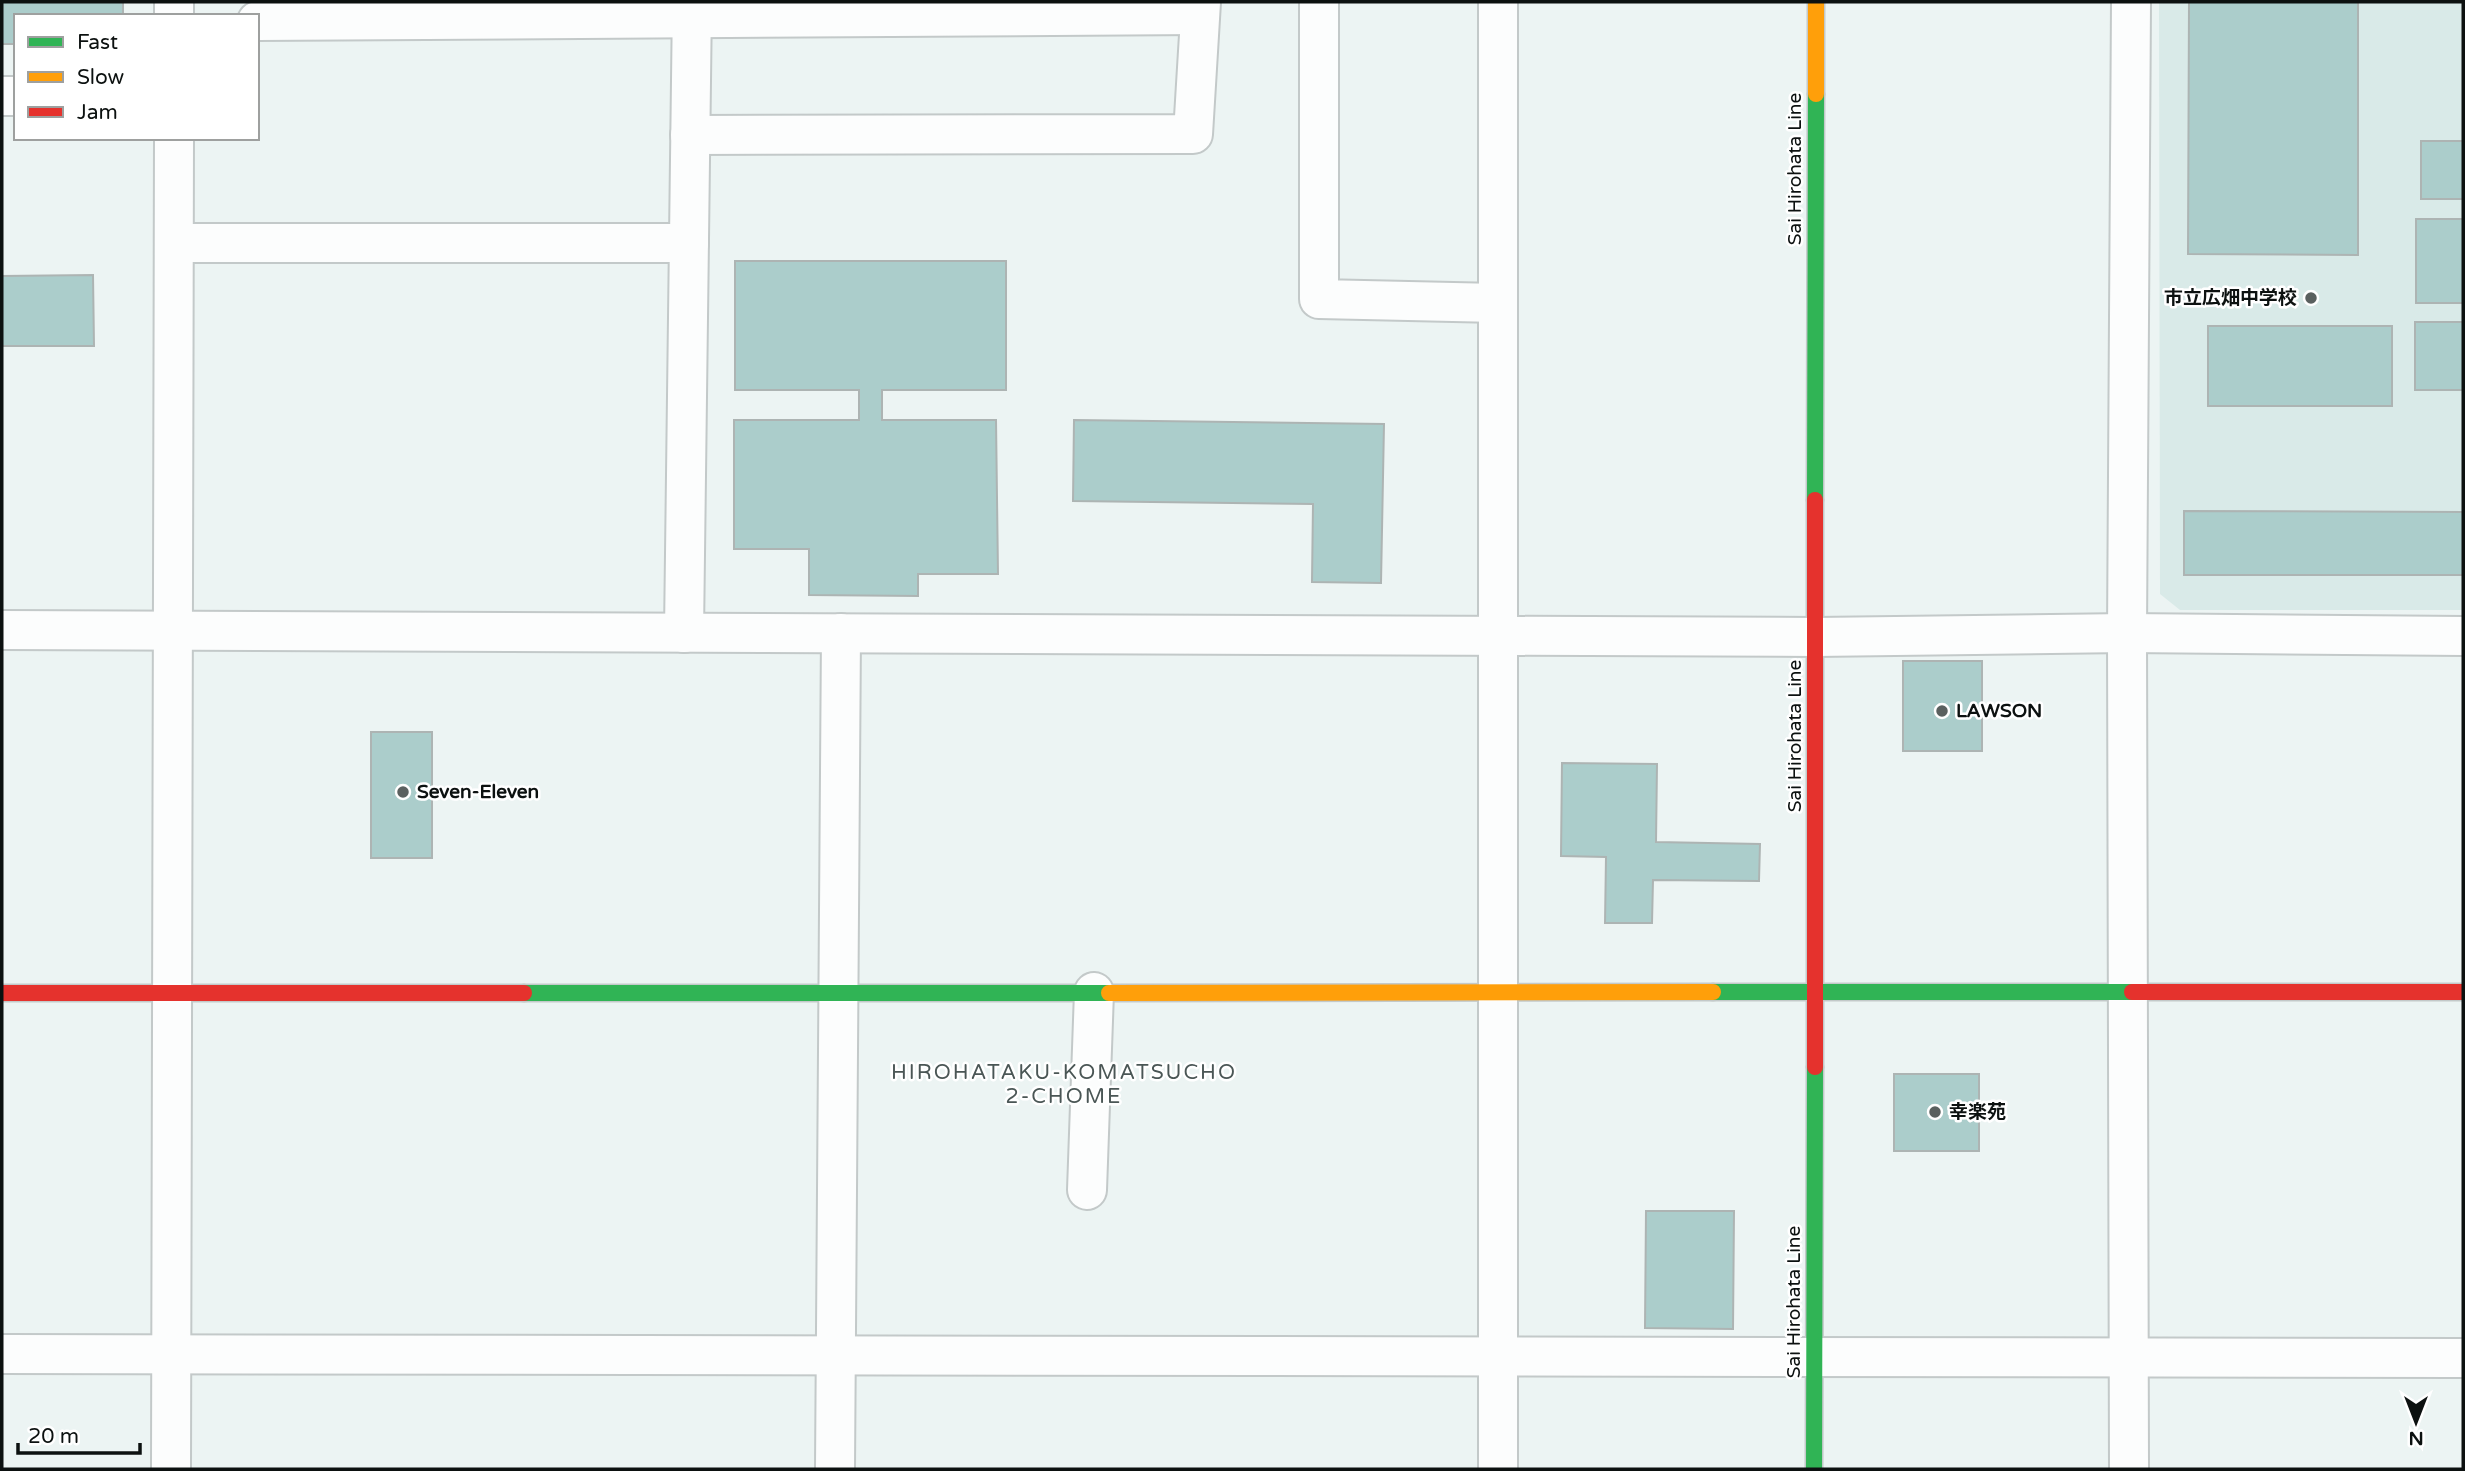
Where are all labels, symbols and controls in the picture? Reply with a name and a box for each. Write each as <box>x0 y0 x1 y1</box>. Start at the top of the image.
legend <box>14 14 259 140</box>
text: Fast <box>77 30 118 55</box>
text: Slow <box>77 65 125 90</box>
street label: Sai Hirohata Line <box>1784 93 1806 245</box>
text: Jam <box>77 100 118 125</box>
place label: 市立広畑中学校 <box>2164 287 2297 309</box>
marker: 市立広畑中学校 <box>2303 290 2319 306</box>
street label: Sai Hirohata Line <box>1784 660 1806 812</box>
place label: LAWSON <box>1956 700 2042 722</box>
marker: LAWSON <box>1934 703 1950 719</box>
place label: Seven-Eleven <box>417 781 539 803</box>
marker: Seven-Eleven <box>395 784 411 800</box>
district label: HIROHATAKU-KOMATSUCHO 2-CHOME <box>891 1060 1237 1109</box>
place label: 幸楽苑 <box>1949 1101 2006 1123</box>
marker: 幸楽苑 <box>1927 1104 1943 1120</box>
street label: Sai Hirohata Line <box>1783 1226 1805 1378</box>
north arrow <box>2381 1387 2451 1457</box>
scale bar <box>18 1412 140 1456</box>
text: 20 m <box>28 1424 79 1449</box>
text: N <box>2408 1427 2424 1449</box>

